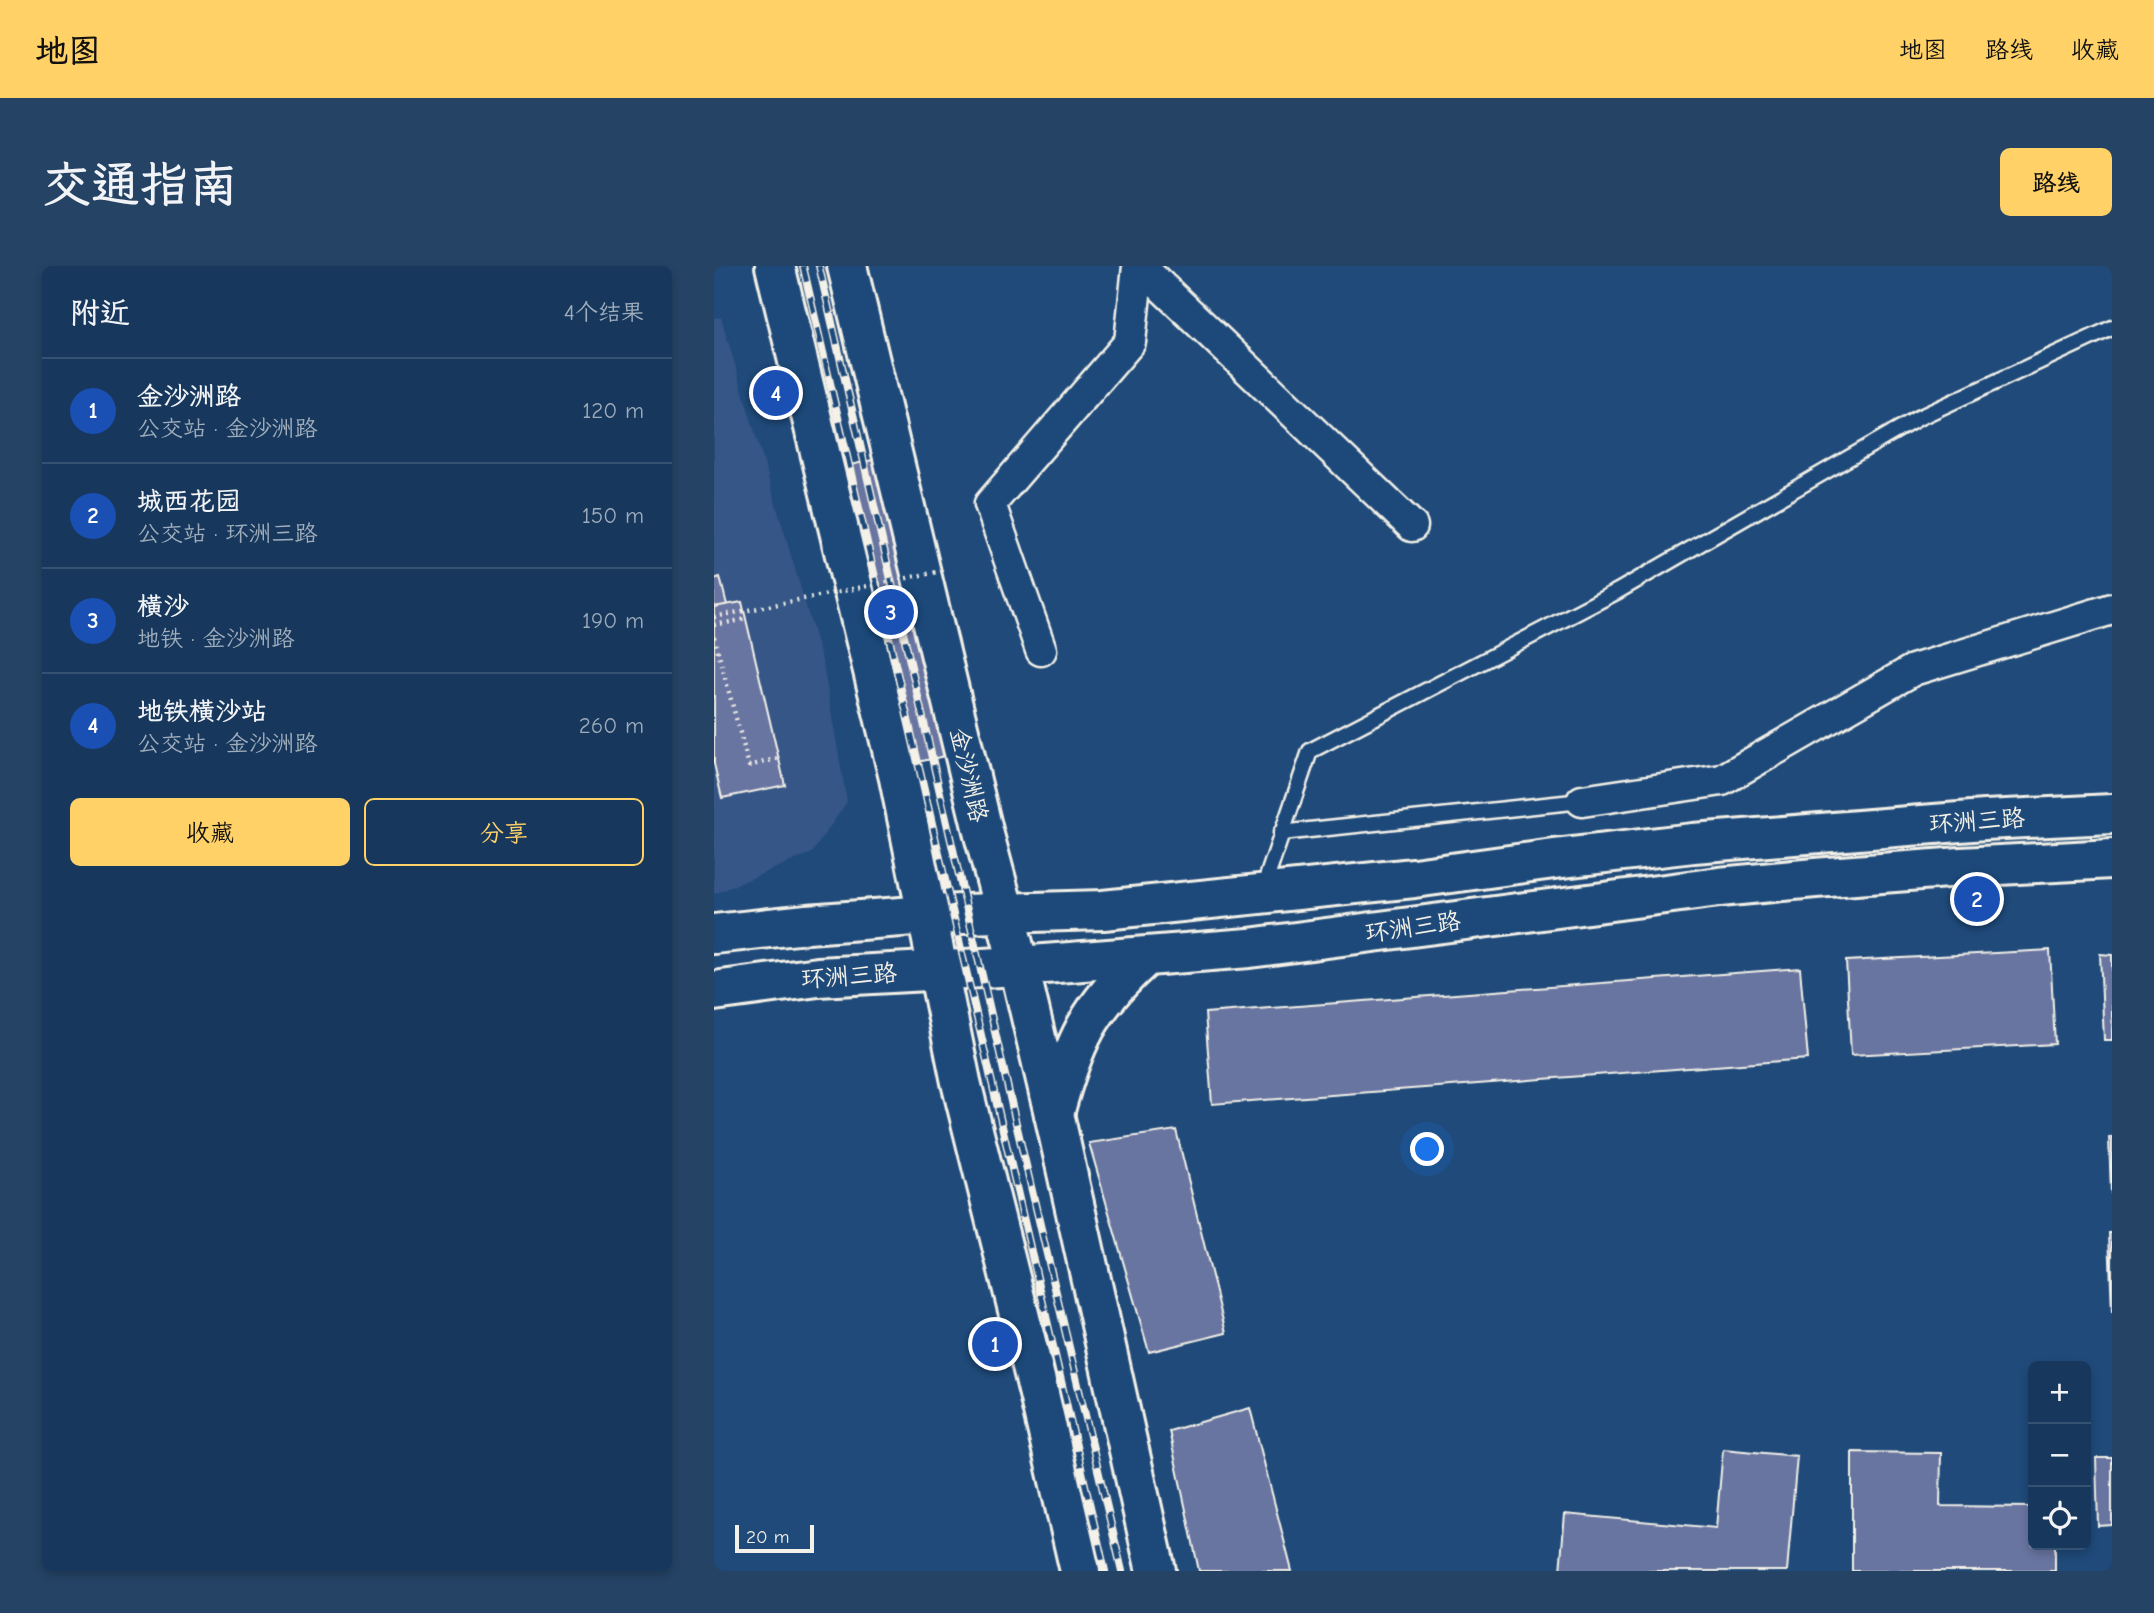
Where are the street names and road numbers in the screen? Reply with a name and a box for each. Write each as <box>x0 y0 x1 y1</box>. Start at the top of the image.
street label: 金沙洲路 <box>945 725 993 825</box>
street label: 环洲三路 <box>1928 804 2026 838</box>
street label: 环洲三路 <box>1364 906 1462 948</box>
street label: 环洲三路 <box>800 959 898 993</box>

